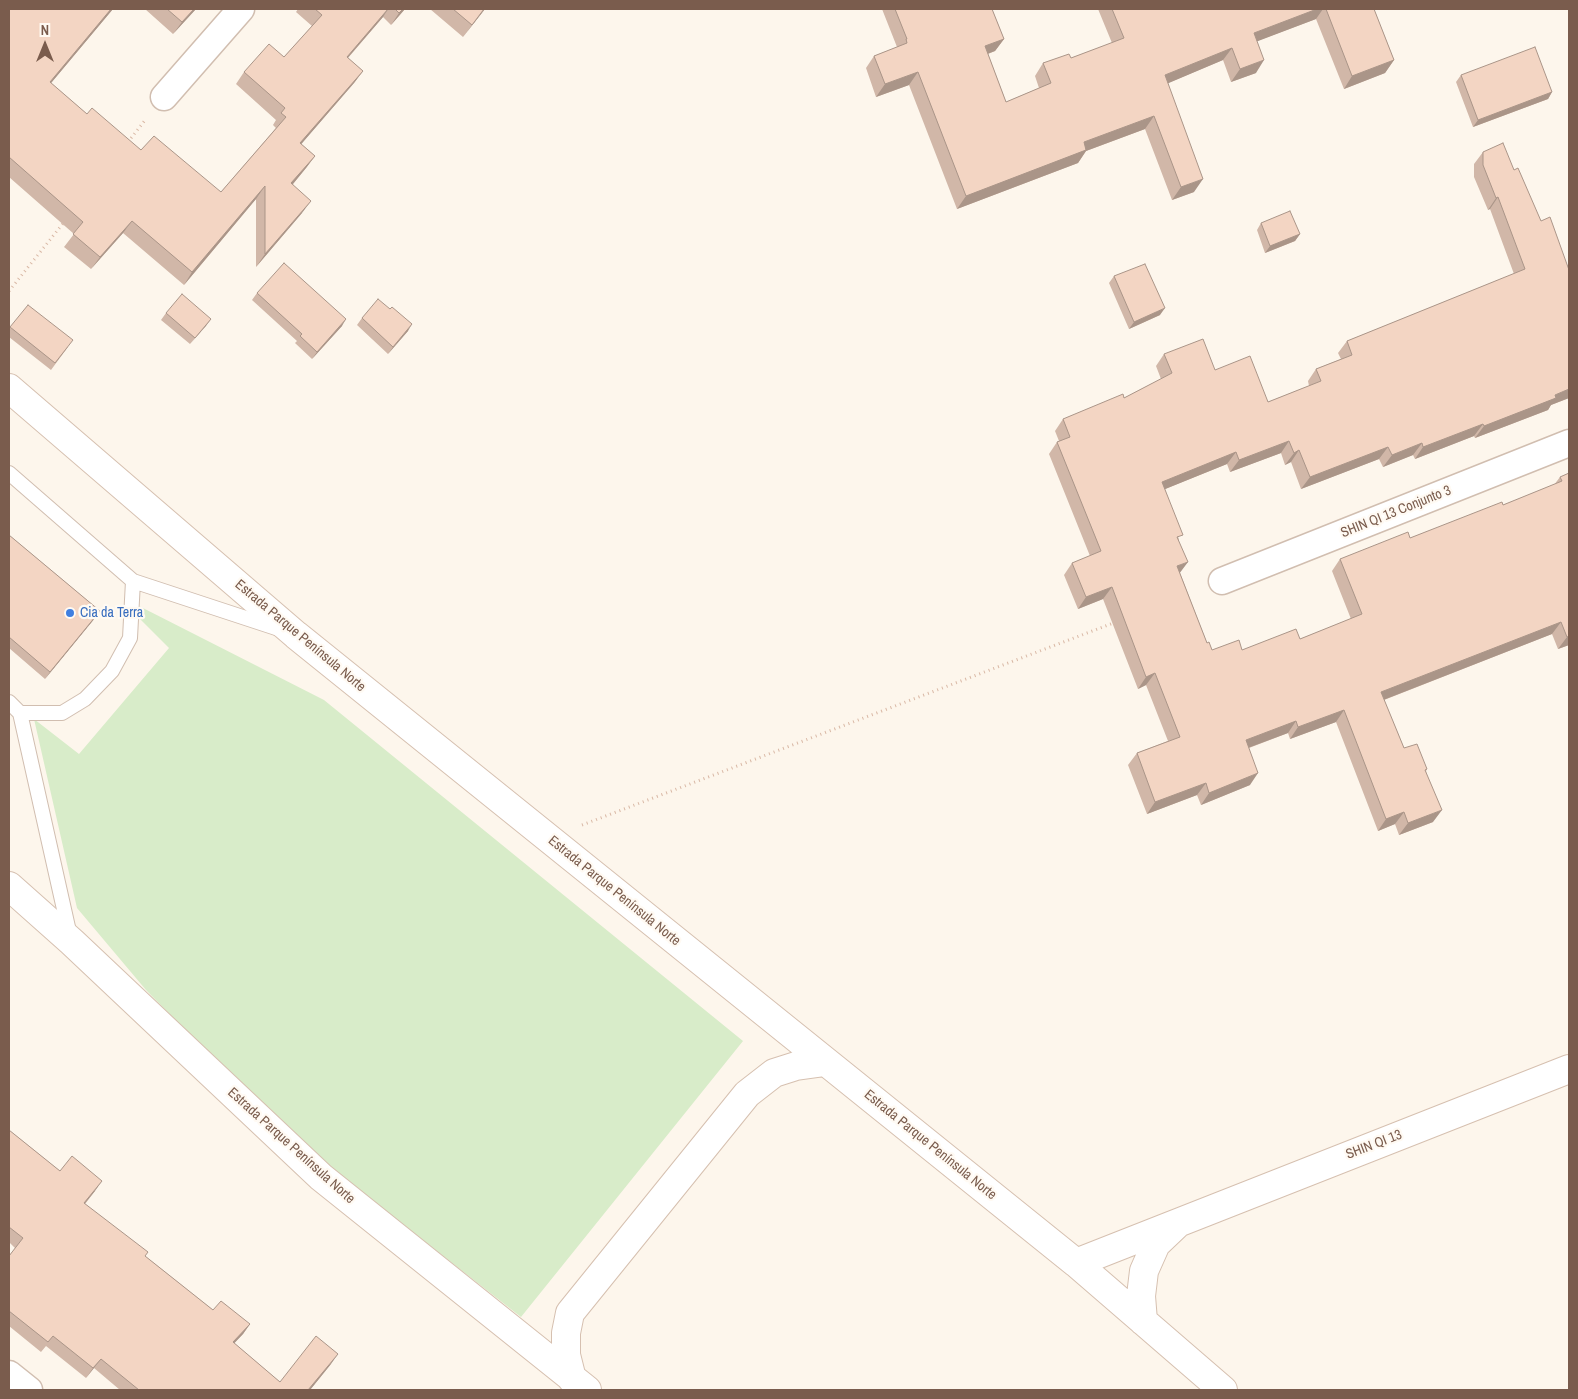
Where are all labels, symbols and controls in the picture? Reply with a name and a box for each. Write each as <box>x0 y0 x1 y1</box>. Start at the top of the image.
north arrow <box>20 20 70 70</box>
text: N <box>41 21 49 39</box>
street label: SHIN QI 13 Conjunto 3 <box>1338 482 1454 542</box>
street label: Estrada Parque Península Norte <box>231 576 369 696</box>
place label: Cia da Terra <box>80 605 143 621</box>
marker: Cia da Terra <box>64 607 76 619</box>
street label: Estrada Parque Península Norte <box>544 832 684 950</box>
street label: Estrada Parque Península Norte <box>224 1084 358 1208</box>
street label: Estrada Parque Península Norte <box>860 1086 1000 1204</box>
street label: SHIN QI 13 <box>1344 1127 1404 1163</box>

